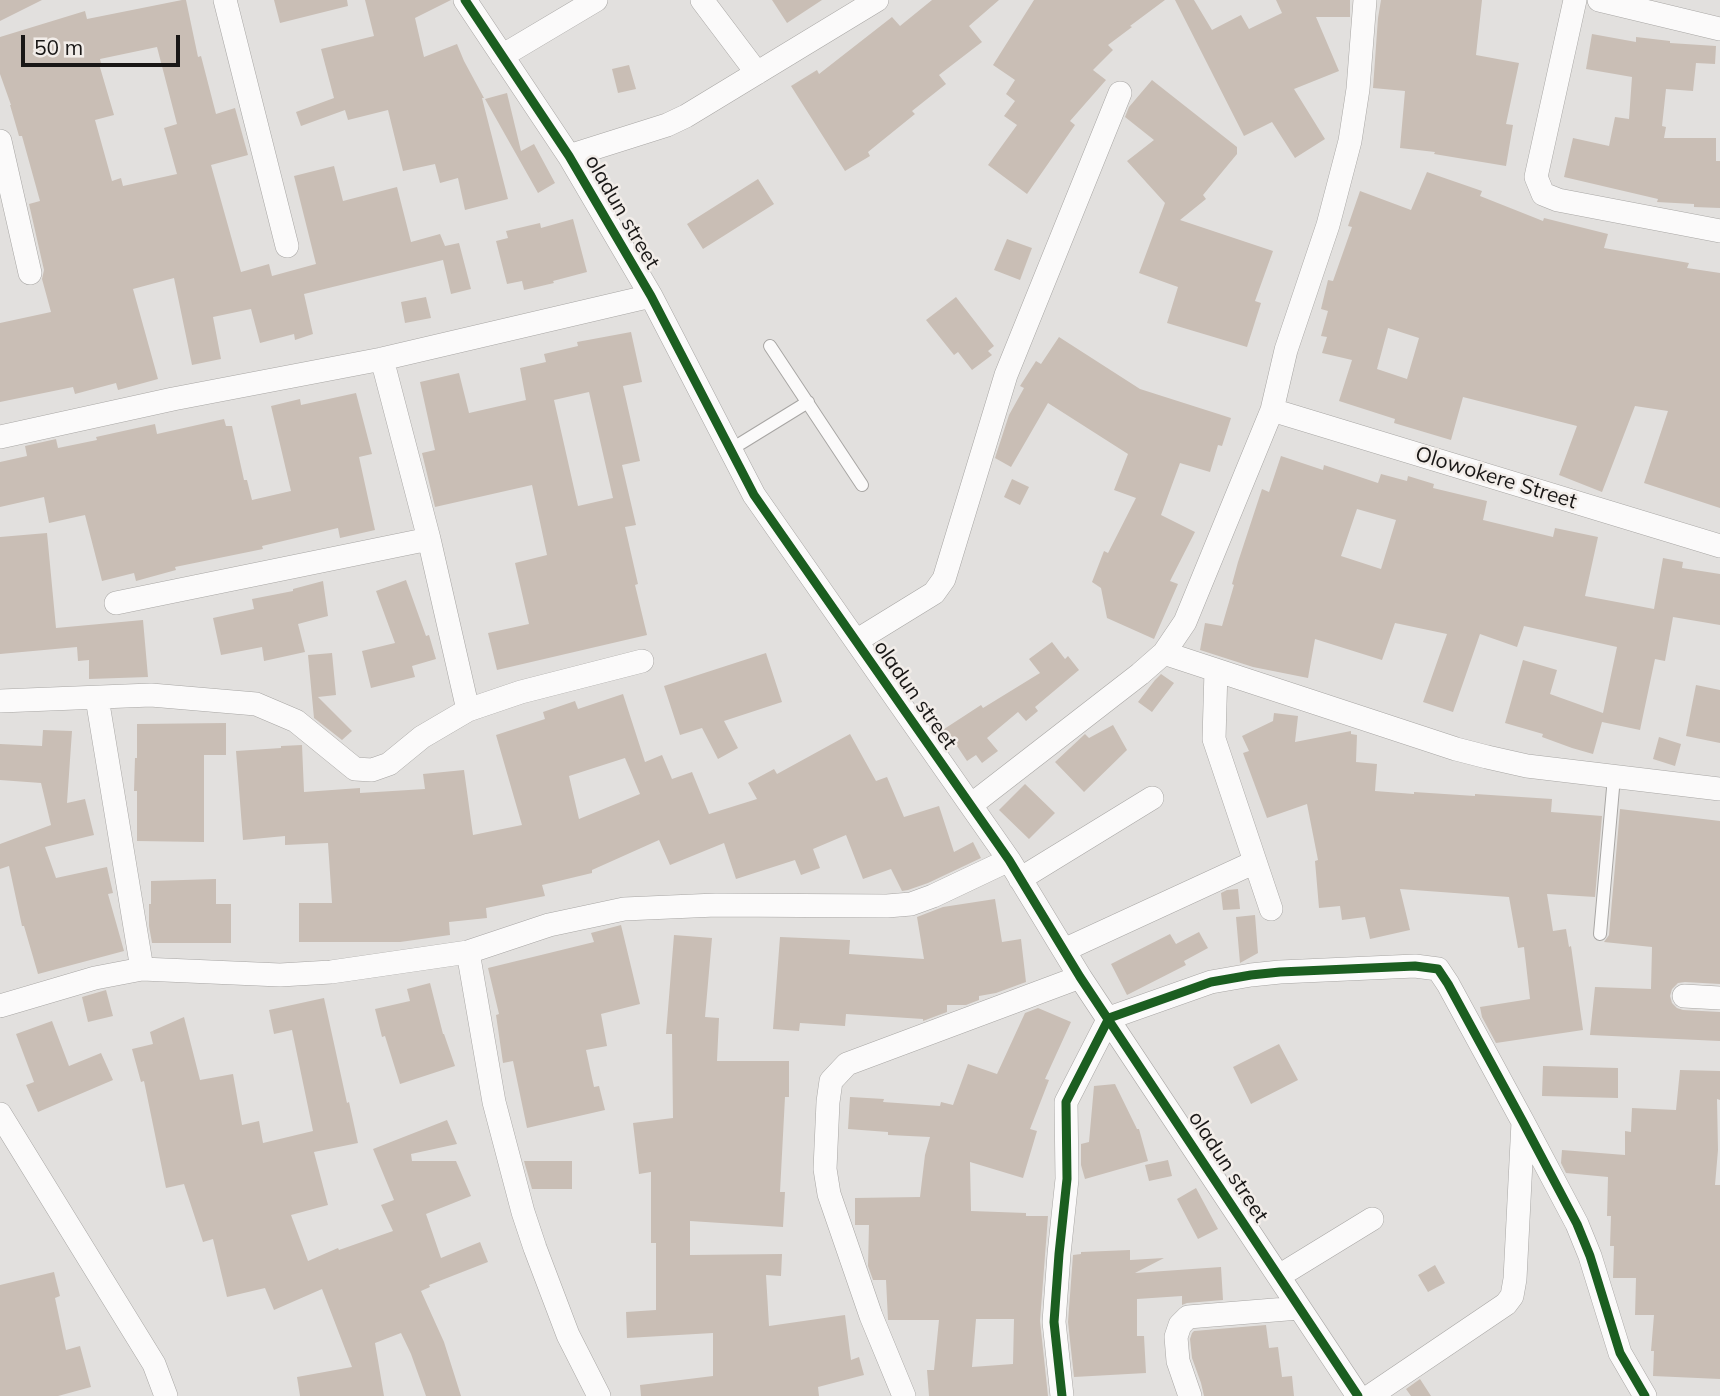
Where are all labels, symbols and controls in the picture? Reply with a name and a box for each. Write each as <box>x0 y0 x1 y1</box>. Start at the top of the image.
scale bar <box>24 21 184 65</box>
text: 50 m <box>34 34 83 60</box>
street label: oladun street <box>579 151 665 273</box>
street label: Olowokere Street <box>1412 441 1580 515</box>
street label: oladun street <box>868 636 962 754</box>
street label: oladun street <box>1183 1107 1273 1227</box>

